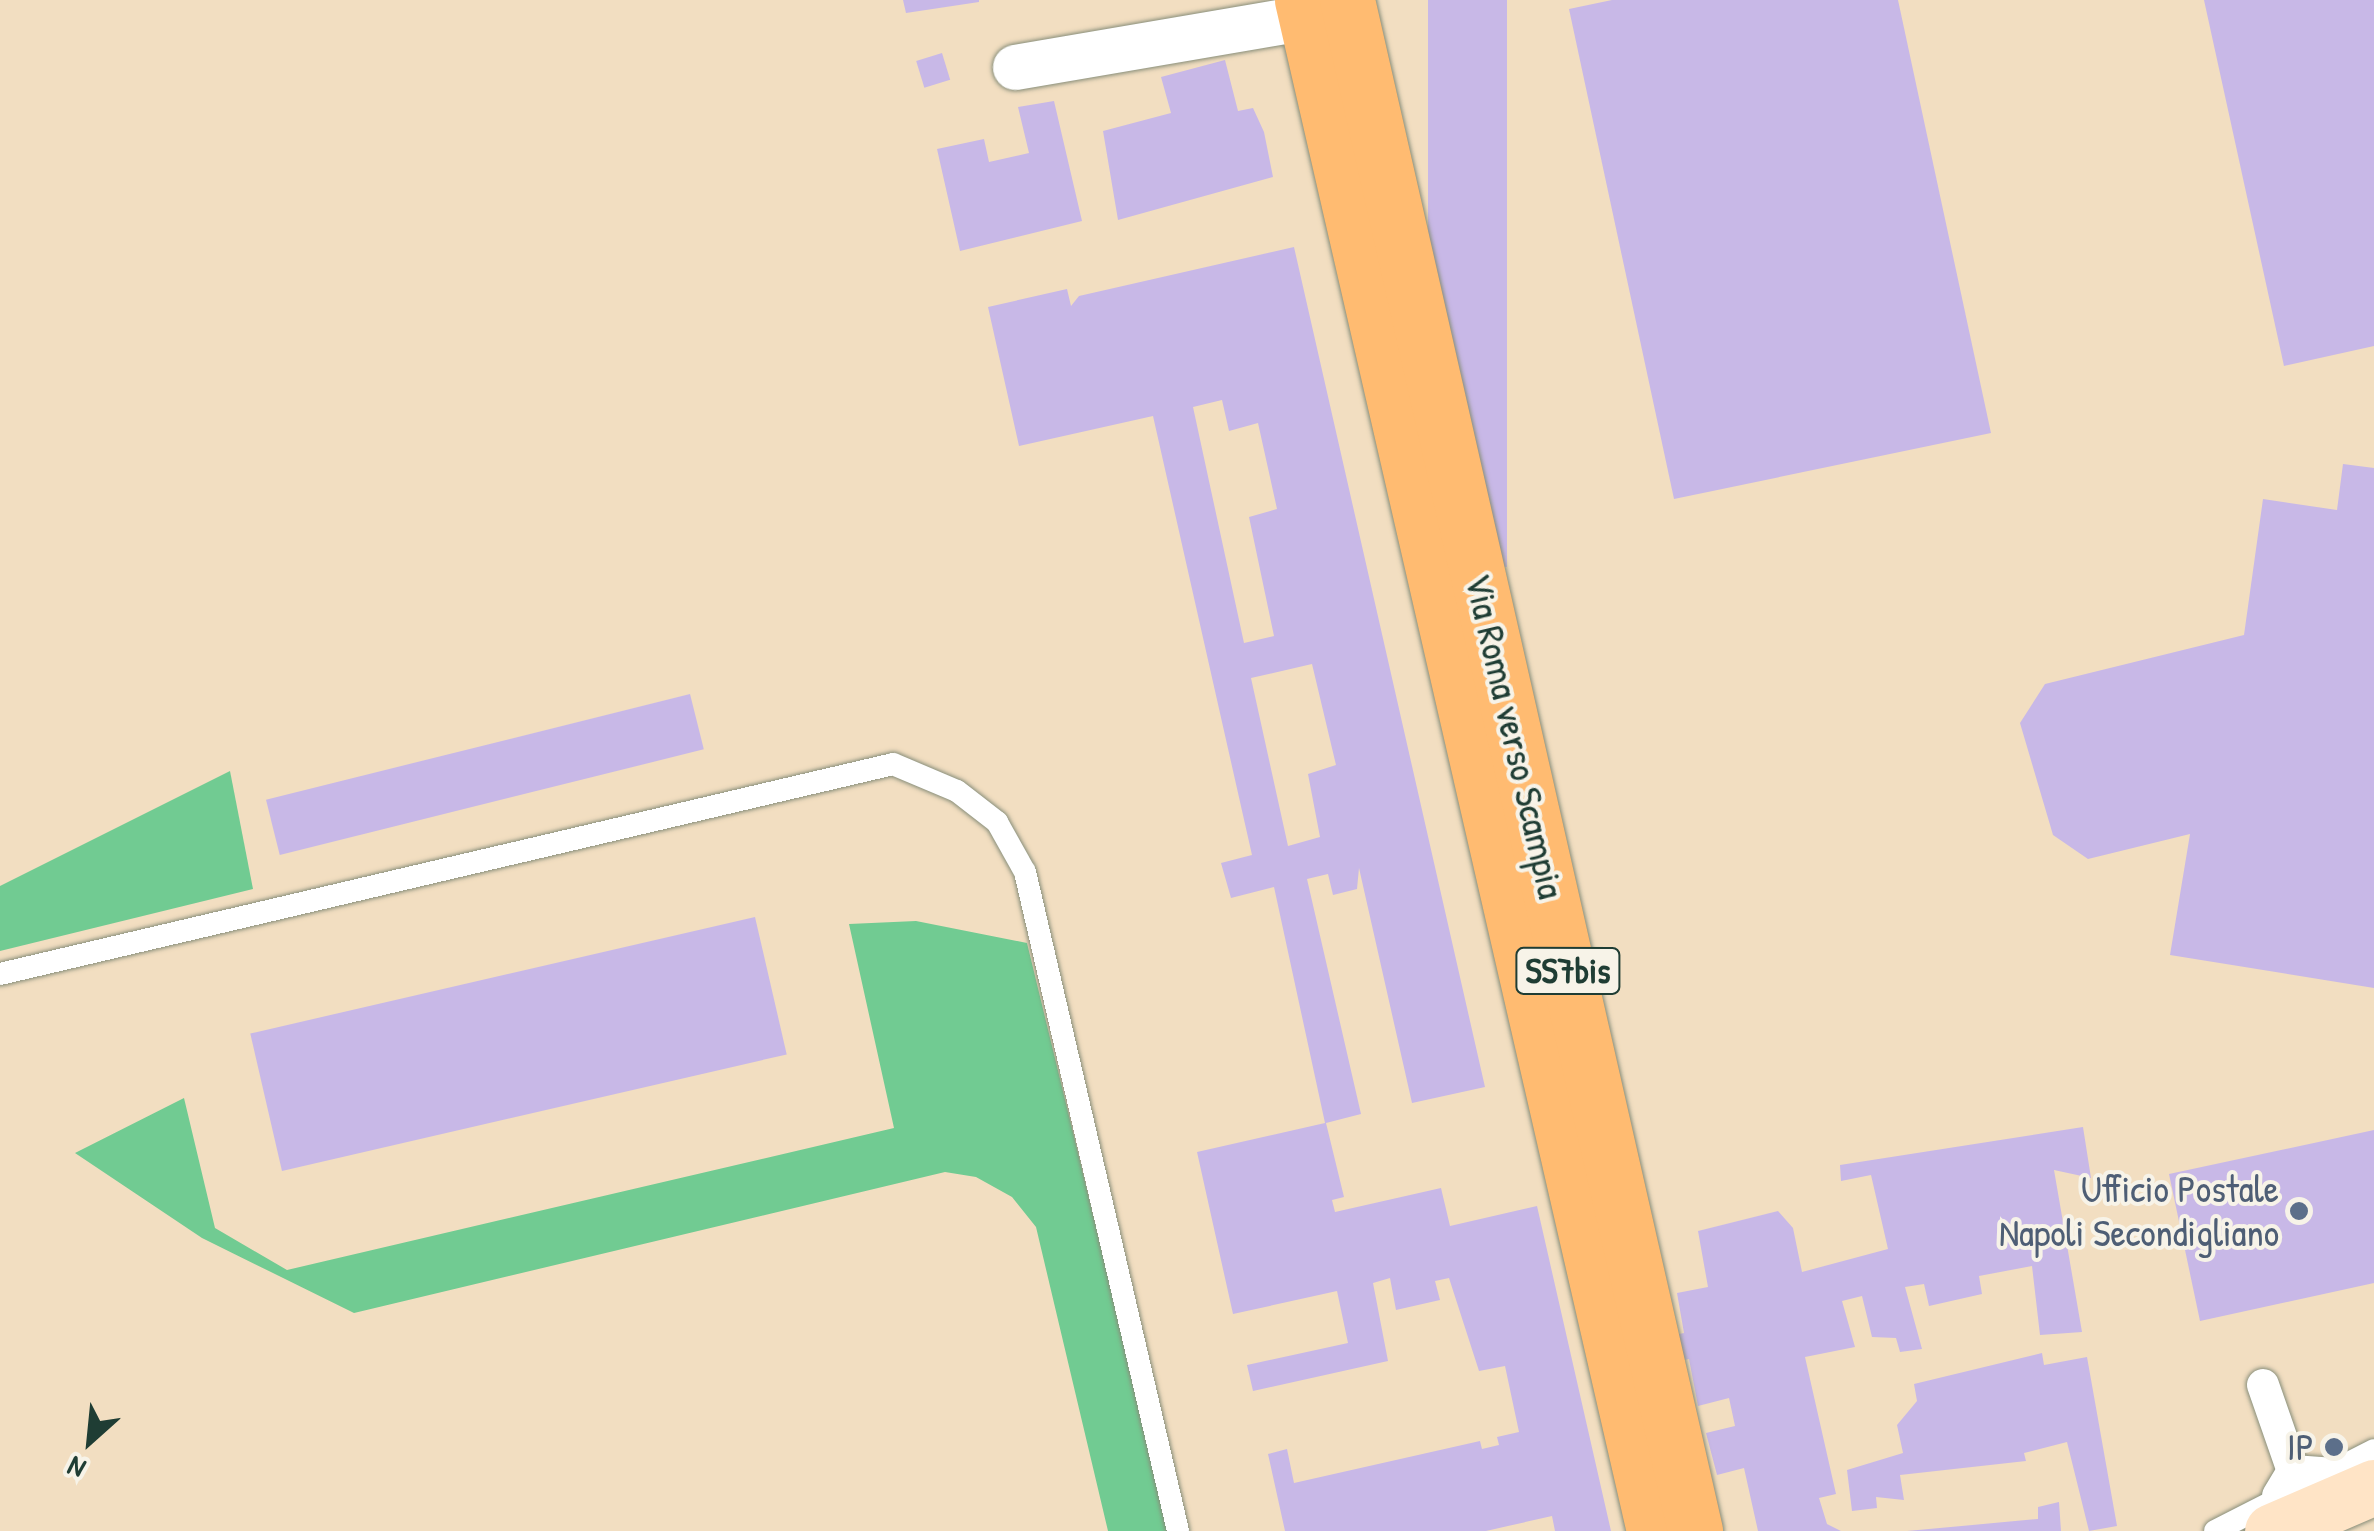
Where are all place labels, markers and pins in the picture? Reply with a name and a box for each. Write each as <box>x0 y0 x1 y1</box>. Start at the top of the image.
place label: Ufficio Postale Napoli Secondigliano <box>1999 1166 2279 1256</box>
marker: Ufficio Postale Napoli Secondigliano <box>2288 1200 2310 1222</box>
place label: IP <box>2287 1424 2314 1470</box>
marker: IP <box>2323 1436 2345 1458</box>

